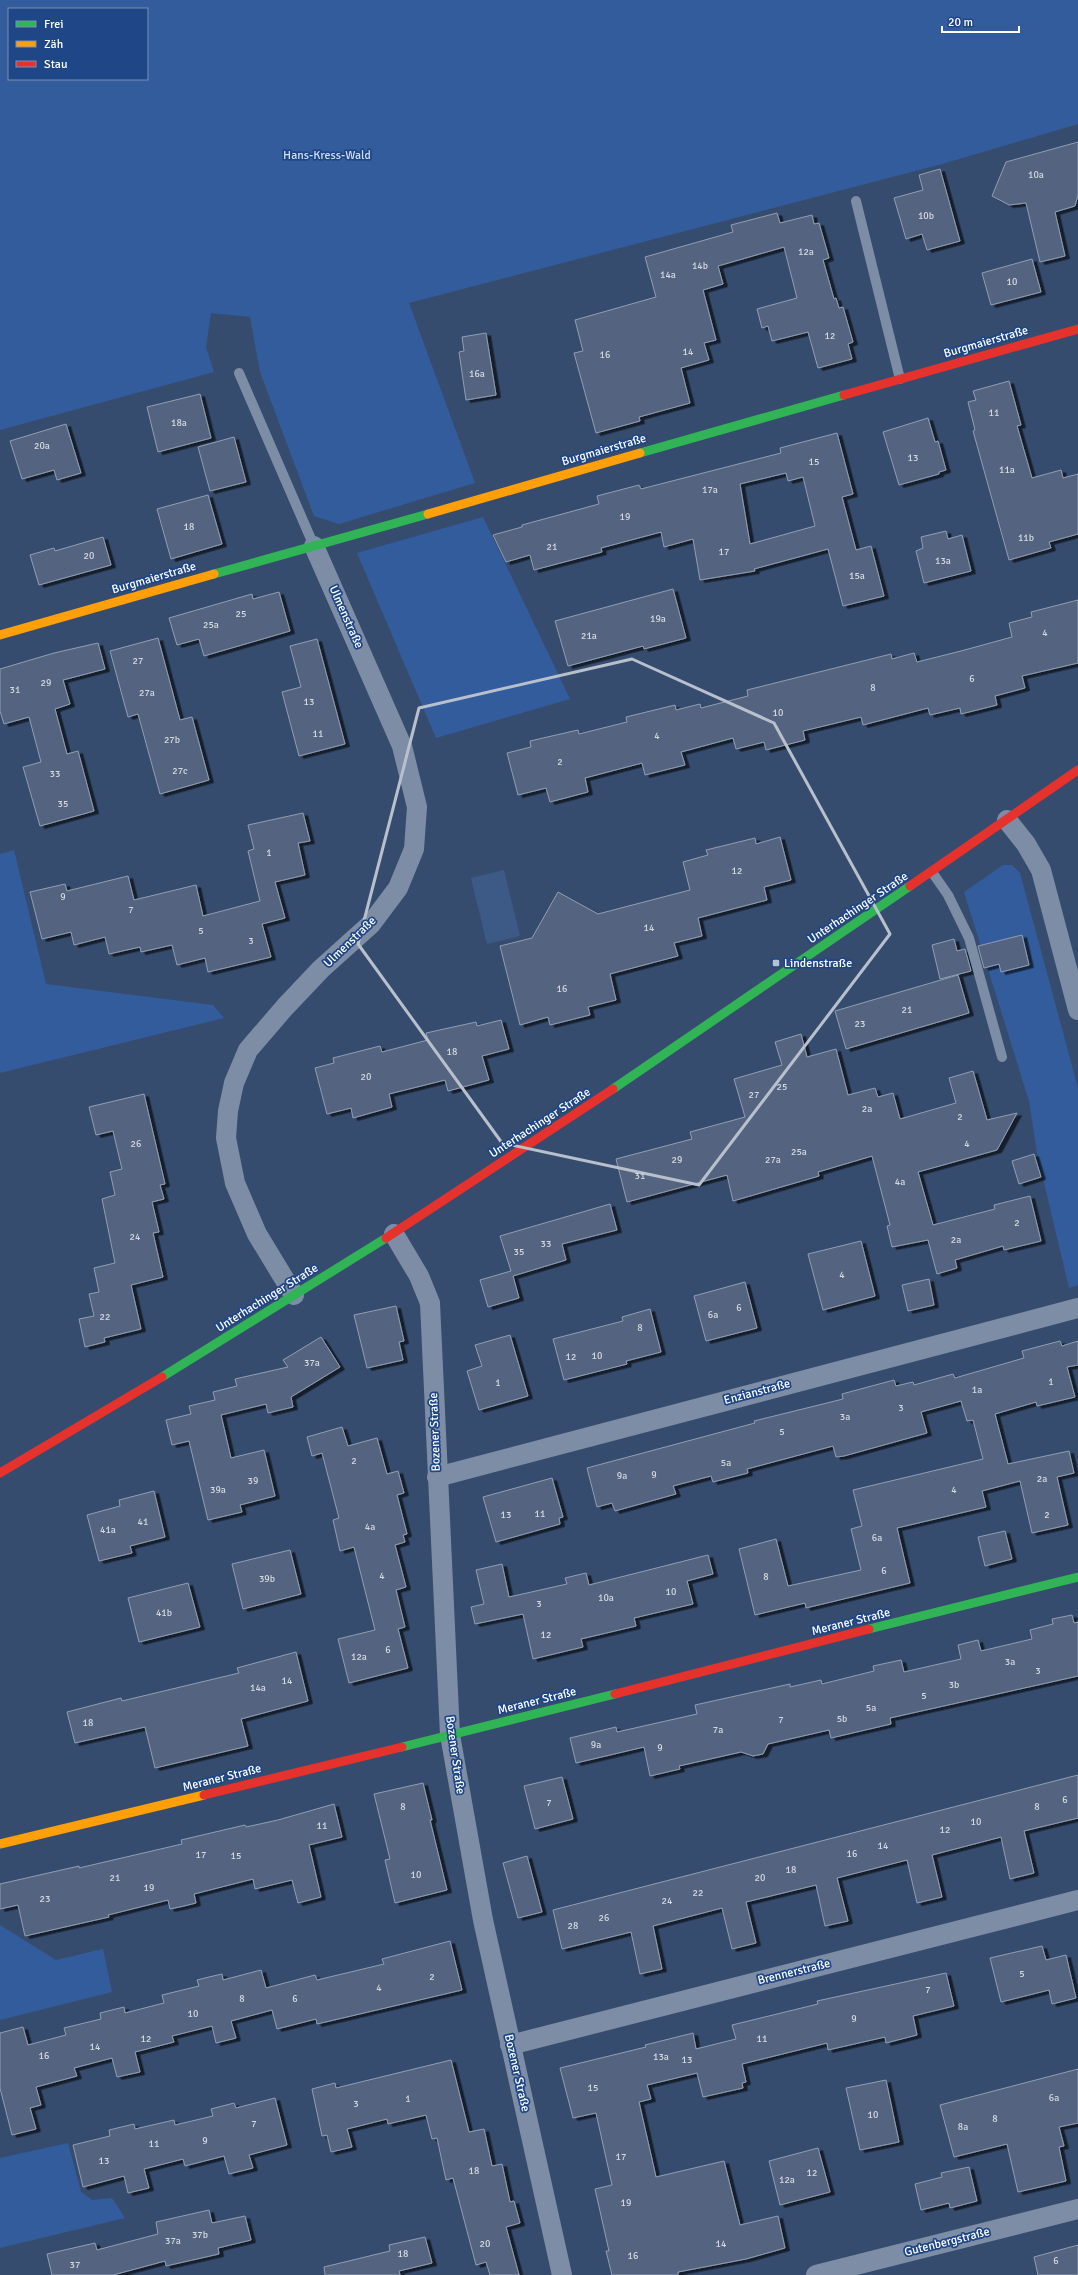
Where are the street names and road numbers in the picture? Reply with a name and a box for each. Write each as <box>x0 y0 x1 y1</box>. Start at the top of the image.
street label: Burgmaierstraße <box>942 323 1030 361</box>
street label: Burgmaierstraße <box>560 431 648 469</box>
street label: Burgmaierstraße <box>110 559 198 597</box>
street label: Ulmenstraße <box>326 583 366 651</box>
street label: Unterhachinger Straße <box>805 869 911 947</box>
street label: Ulmenstraße <box>321 913 379 971</box>
street label: Unterhachinger Straße <box>486 1085 594 1161</box>
street label: Unterhachinger Straße <box>213 1260 321 1336</box>
street label: Enzianstraße <box>722 1376 792 1408</box>
street label: Bozener Straße <box>426 1392 444 1472</box>
street label: Meraner Straße <box>810 1605 892 1639</box>
street label: Meraner Straße <box>496 1684 578 1718</box>
street label: Bozener Straße <box>442 1715 468 1795</box>
street label: Meraner Straße <box>181 1761 263 1795</box>
street label: Brennerstraße <box>756 1956 832 1988</box>
street label: Bozener Straße <box>501 2033 533 2113</box>
street label: Gutenbergstraße <box>903 2224 991 2260</box>

